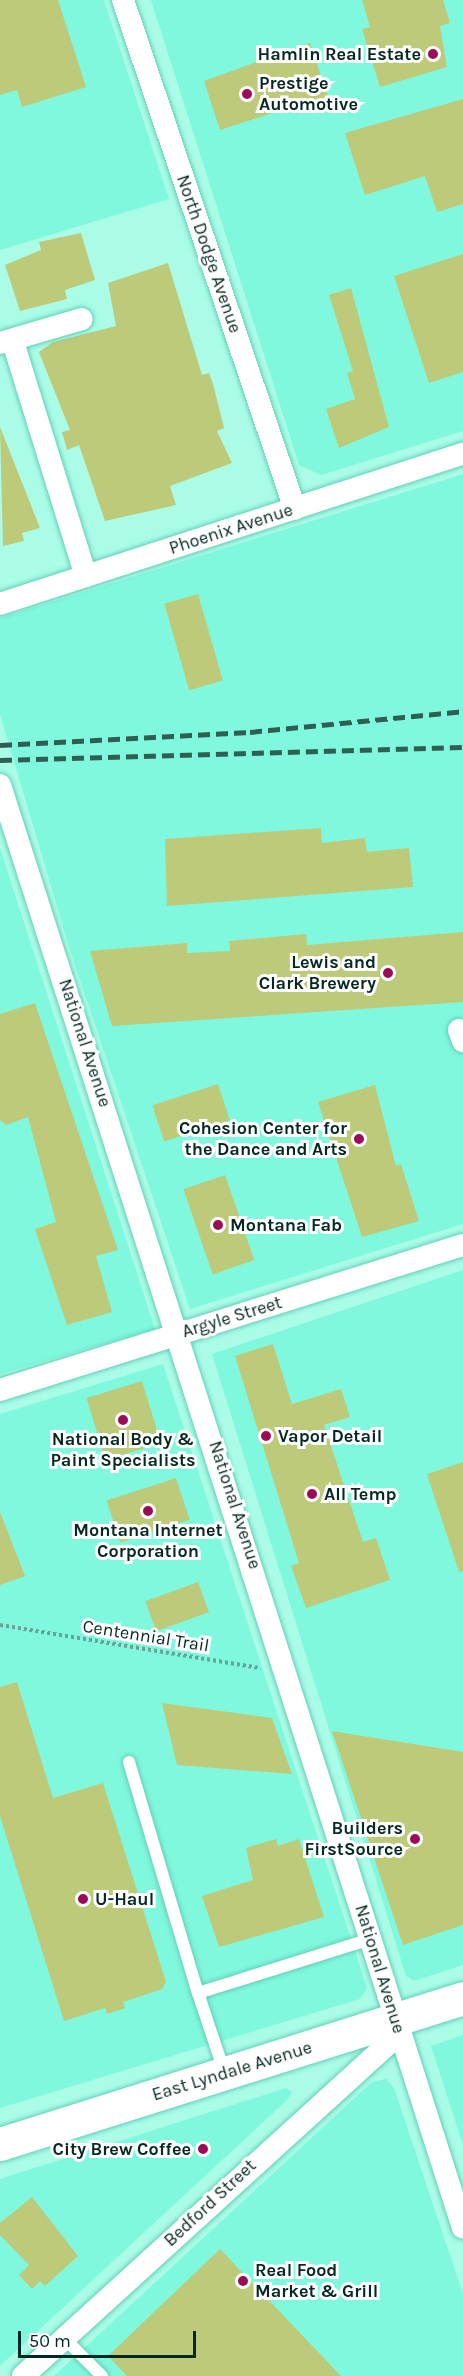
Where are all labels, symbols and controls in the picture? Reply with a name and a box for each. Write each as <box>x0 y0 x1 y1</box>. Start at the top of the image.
place label: Hamlin Real Estate <box>258 43 421 65</box>
marker: Hamlin Real Estate <box>426 47 440 61</box>
place label: Prestige Automotive <box>259 73 358 116</box>
marker: Prestige Automotive <box>240 87 254 101</box>
street label: North Dodge Avenue <box>172 172 246 336</box>
street label: Phoenix Avenue <box>166 499 296 559</box>
place label: Lewis and Clark Brewery <box>259 952 376 994</box>
marker: Lewis and Clark Brewery <box>381 966 395 980</box>
street label: National Avenue <box>54 976 116 1110</box>
place label: Cohesion Center for the Dance and Arts <box>179 1118 347 1160</box>
marker: Cohesion Center for the Dance and Arts <box>352 1132 366 1146</box>
place label: Montana Fab <box>230 1214 342 1236</box>
marker: Montana Fab <box>211 1218 225 1232</box>
street label: Argyle Street <box>179 1292 285 1342</box>
marker: National Body & Paint Specialists <box>116 1413 130 1427</box>
place label: Vapor Detail <box>278 1425 382 1447</box>
place label: National Body & Paint Specialists <box>50 1429 196 1472</box>
marker: Vapor Detail <box>259 1429 273 1443</box>
street label: National Avenue <box>204 1438 266 1572</box>
place label: All Temp <box>324 1483 396 1505</box>
marker: All Temp <box>305 1487 319 1501</box>
marker: Montana Internet Corporation <box>141 1504 155 1518</box>
place label: Montana Internet Corporation <box>73 1520 223 1562</box>
street label: Centennial Trail <box>81 1615 211 1657</box>
place label: Builders FirstSource <box>305 1818 403 1860</box>
marker: Builders FirstSource <box>408 1832 422 1846</box>
place label: U-Haul <box>95 1888 154 1910</box>
marker: U-Haul <box>76 1892 90 1906</box>
street label: National Avenue <box>350 1902 410 2036</box>
street label: East Lyndale Avenue <box>149 2036 315 2106</box>
place label: City Brew Coffee <box>53 2138 191 2160</box>
marker: City Brew Coffee <box>196 2142 210 2156</box>
street label: Bedford Street <box>160 2155 260 2251</box>
place label: Real Food Market & Grill <box>255 2260 378 2302</box>
marker: Real Food Market & Grill <box>236 2274 250 2288</box>
scale bar <box>21 2319 200 2357</box>
text: 50 m <box>29 2330 71 2352</box>

